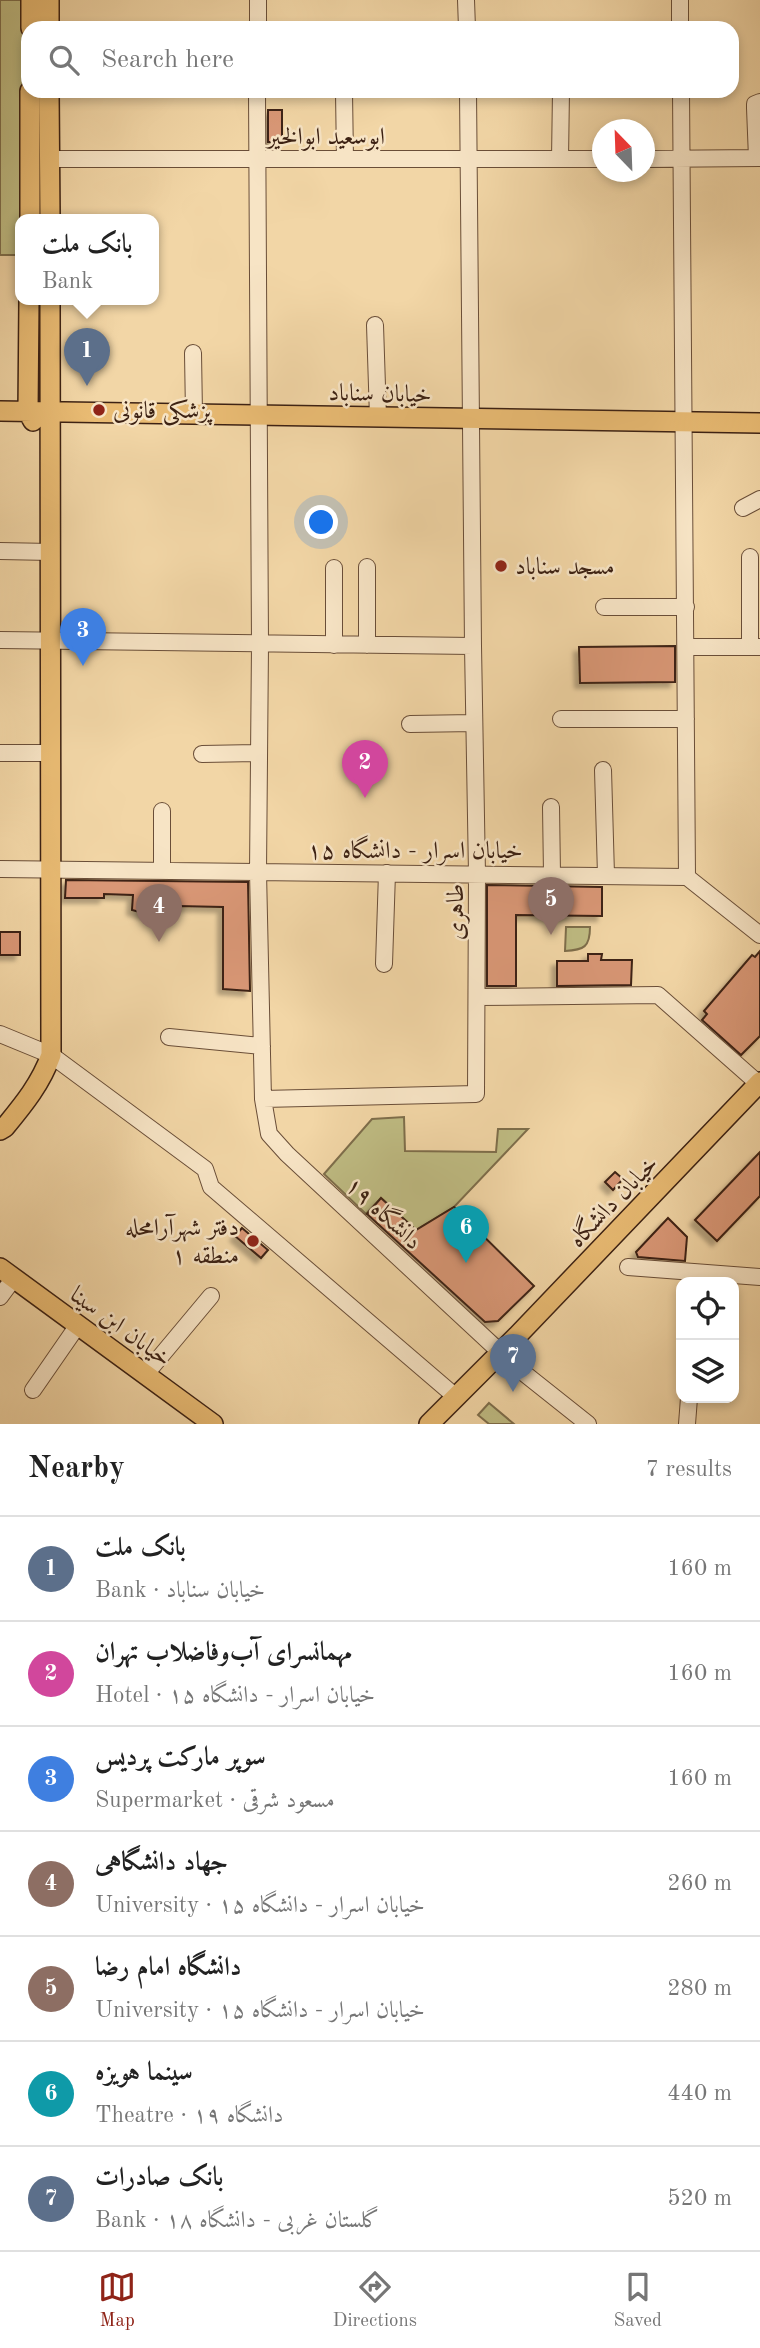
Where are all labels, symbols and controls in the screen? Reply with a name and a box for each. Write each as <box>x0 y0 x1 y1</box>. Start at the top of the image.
search box <box>21 21 739 98</box>
icon: search <box>45 41 83 79</box>
text: Search here <box>101 47 234 73</box>
north arrow <box>592 119 655 182</box>
street label: ابوسعید ابوالخیر <box>264 126 385 151</box>
popup <box>15 214 159 305</box>
text: بانک ملت <box>42 232 132 258</box>
text: Bank <box>42 270 93 293</box>
pin: 1 <box>64 328 110 386</box>
street label: خیابان سناباد <box>328 382 432 408</box>
place label: پزشکی قانونی <box>113 399 214 426</box>
marker: پزشکی قانونی <box>91 402 107 418</box>
your location <box>304 505 338 539</box>
place label: مسجد سناباد <box>515 556 615 580</box>
marker: مسجد سناباد <box>493 558 509 574</box>
pin: 3 <box>60 608 106 666</box>
pin: 2 <box>342 740 388 798</box>
street label: خیابان اسرار - دانشگاه ۱۵ <box>307 835 523 866</box>
pin: 5 <box>528 877 574 935</box>
pin: 4 <box>136 884 182 942</box>
street label: طاهری <box>445 884 470 940</box>
street label: خیابان دانشگاه <box>562 1149 664 1253</box>
street label: دانشگاه ۱۹ <box>340 1170 429 1255</box>
pin: 6 <box>443 1205 489 1263</box>
place label: دفتر شهرآرامحله منطقه ۱ <box>125 1213 239 1269</box>
marker: دفتر شهرآرامحله منطقه ۱ <box>245 1233 261 1249</box>
map controls <box>676 1277 739 1403</box>
button: locate <box>676 1277 739 1340</box>
street label: خیابان ابن سینا <box>65 1283 175 1372</box>
pin: 7 <box>490 1334 536 1392</box>
button: layers <box>676 1340 739 1403</box>
text: Nearby <box>28 1454 125 1484</box>
text: 7 results <box>646 1458 732 1481</box>
text: بانک ملت <box>95 1535 186 1561</box>
text: 1 <box>44 1557 58 1580</box>
text: 160 m <box>667 1557 732 1580</box>
text: Bank · خیابان سناباد <box>95 1579 265 1602</box>
text: مهمانسرای آب‌و‌فاضلاب تهران <box>95 1640 352 1666</box>
text: 2 <box>44 1662 58 1685</box>
text: 160 m <box>667 1662 732 1685</box>
text: Hotel · خیابان اسرار - دانشگاه ۱۵ <box>95 1684 375 1707</box>
text: سوپر مارکت پردیس <box>95 1745 266 1771</box>
text: 3 <box>44 1767 58 1790</box>
text: 160 m <box>667 1767 732 1790</box>
text: Supermarket · مسعود شرقی <box>95 1789 335 1812</box>
text: جهاد دانشگاهی <box>95 1850 228 1876</box>
text: 4 <box>44 1872 58 1895</box>
text: 260 m <box>667 1872 732 1895</box>
text: University · خیابان اسرار - دانشگاه ۱۵ <box>95 1894 425 1917</box>
text: دانشگاه امام رضا <box>95 1955 242 1981</box>
text: 5 <box>44 1977 58 2000</box>
text: 280 m <box>667 1977 732 2000</box>
text: University · خیابان اسرار - دانشگاه ۱۵ <box>95 1999 425 2022</box>
text: سینما هویزه <box>95 2060 193 2086</box>
text: 6 <box>44 2082 58 2105</box>
text: 440 m <box>667 2082 732 2105</box>
text: Theatre · دانشگاه ۱۹ <box>95 2104 283 2127</box>
text: بانک صادرات <box>95 2165 223 2191</box>
text: 7 <box>44 2187 58 2210</box>
text: 520 m <box>667 2187 732 2210</box>
text: Bank · گلستان غربی - دانشگاه ۱۸ <box>95 2209 380 2232</box>
tab: Map <box>98 2268 136 2333</box>
tab: Directions <box>333 2268 417 2333</box>
tab: Saved <box>613 2268 662 2333</box>

